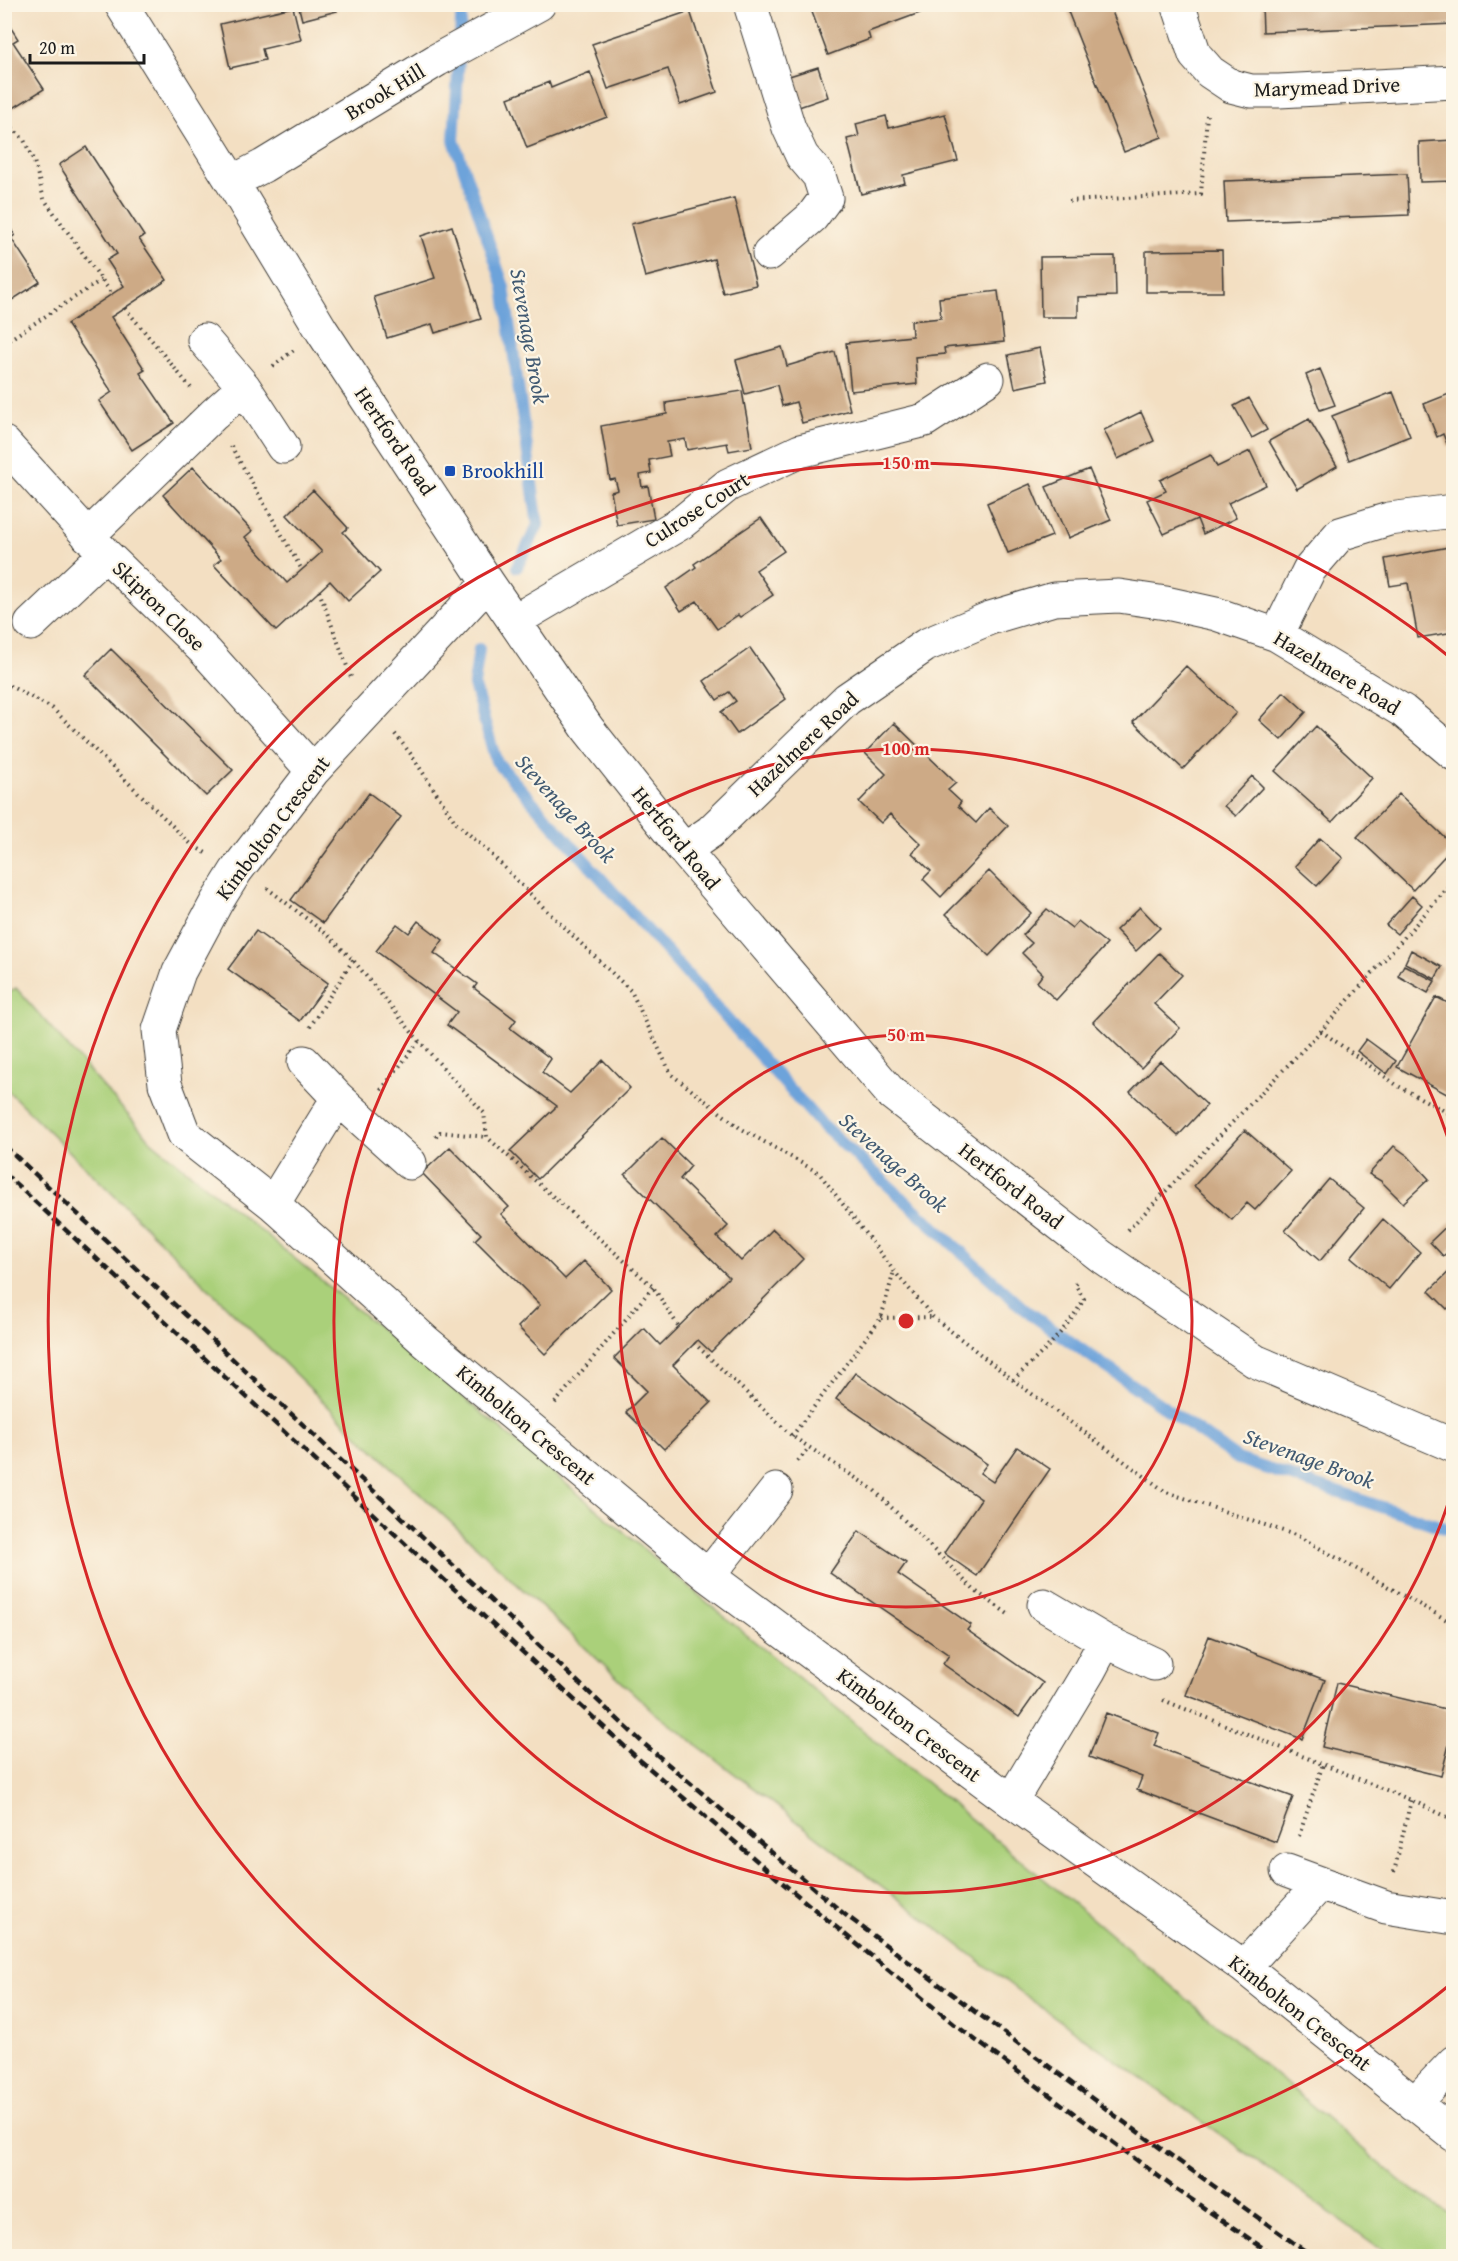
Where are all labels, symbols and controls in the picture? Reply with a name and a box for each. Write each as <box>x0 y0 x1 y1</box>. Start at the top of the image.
scale bar <box>30 27 144 65</box>
text: 20 m <box>39 34 75 61</box>
street label: Brook Hill <box>339 55 431 128</box>
street label: Marymead Drive <box>1253 68 1401 105</box>
water label: Stevenage Brook <box>502 266 558 407</box>
street label: Hertford Road <box>347 380 444 502</box>
text: 150 m <box>882 449 930 476</box>
place label: Brookhill <box>462 455 544 486</box>
marker: Brookhill <box>443 464 457 478</box>
street label: Culrose Court <box>638 464 756 555</box>
street label: Skipton Close <box>106 553 213 658</box>
street label: Hazelmere Road <box>1268 623 1407 723</box>
street label: Hazelmere Road <box>740 683 866 804</box>
text: 100 m <box>882 735 930 762</box>
water label: Stevenage Brook <box>508 746 624 870</box>
street label: Kimbolton Crescent <box>208 749 338 906</box>
street label: Hertford Road <box>625 779 728 897</box>
text: 50 m <box>887 1021 926 1048</box>
water label: Stevenage Brook <box>832 1104 956 1220</box>
street label: Hertford Road <box>952 1135 1071 1237</box>
centre of rings <box>896 1311 916 1331</box>
street label: Kimbolton Crescent <box>450 1357 603 1493</box>
water label: Stevenage Brook <box>1239 1420 1380 1497</box>
street label: Kimbolton Crescent <box>831 1660 988 1790</box>
street label: Kimbolton Crescent <box>1222 1947 1379 2079</box>

